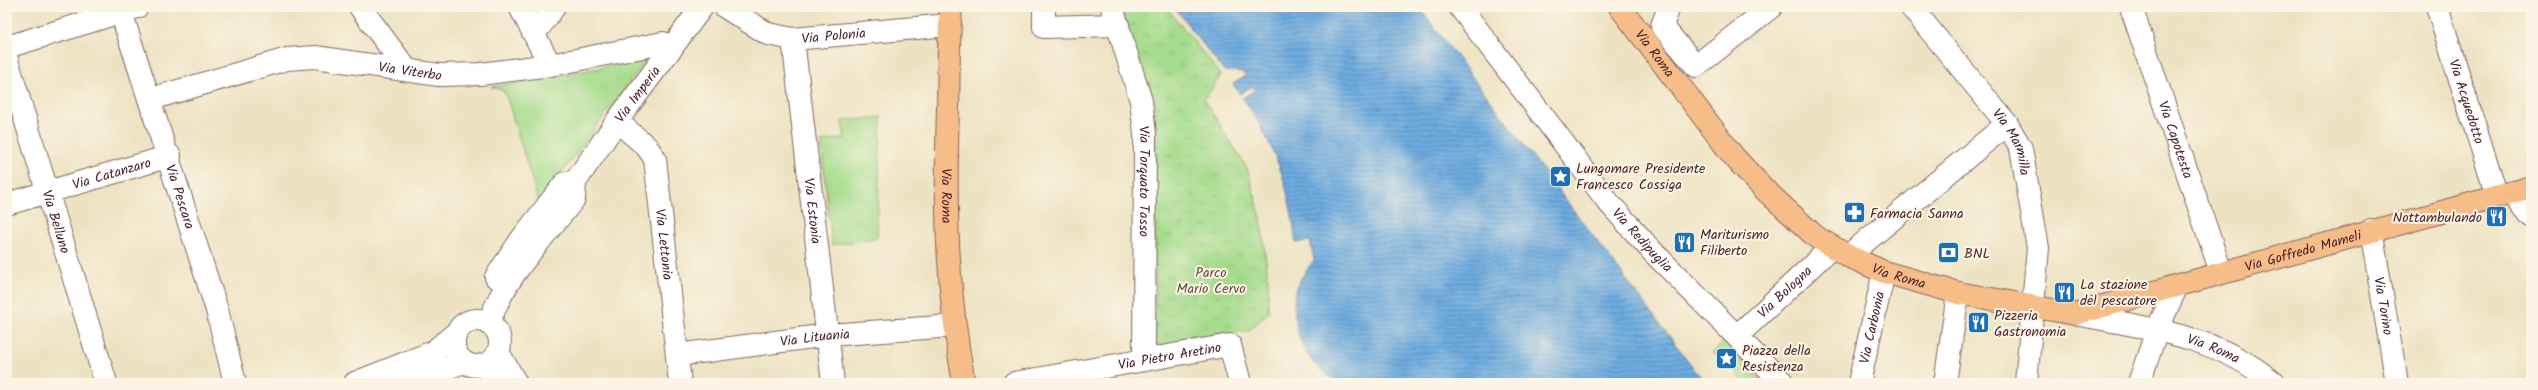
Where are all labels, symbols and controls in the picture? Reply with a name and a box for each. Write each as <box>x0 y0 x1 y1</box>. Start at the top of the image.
street label: Via Polonia <box>801 23 867 50</box>
street label: Via Roma <box>1629 25 1680 82</box>
street label: Via Viterbo <box>377 56 443 87</box>
street label: Via Acquedotto <box>2442 56 2490 147</box>
street label: Via Imperia <box>609 61 667 128</box>
street label: Via Capotesta <box>2152 98 2198 182</box>
street label: Via Marmilla <box>1986 104 2035 177</box>
street label: Via Torquato Tasso <box>1132 125 1155 237</box>
street label: Via Catanzaro <box>70 152 154 196</box>
place label: Lungomare Presidente Francesco Cossiga <box>1576 158 1706 196</box>
street label: Via Pescara <box>159 162 200 232</box>
place icon: Lungomare Presidente Francesco Cossiga <box>1548 163 1574 189</box>
street label: Via Roma <box>935 168 957 224</box>
street label: Via Estonia <box>797 177 827 245</box>
street label: Via Belluno <box>35 187 76 256</box>
pharmacy icon: Farmacia Sanna <box>1842 200 1868 226</box>
street label: Via Redipuglia <box>1606 203 1677 278</box>
place label: Farmacia Sanna <box>1870 203 1963 225</box>
restaurant icon: Nottambulando <box>2484 204 2510 230</box>
place label: Nottambulando <box>2393 207 2482 229</box>
street label: Via Lettonia <box>649 208 678 281</box>
place label: Mariturismo Filiberto <box>1700 224 1769 262</box>
street label: Via Goffredo Mameli <box>2242 225 2365 278</box>
restaurant icon: Mariturismo Filiberto <box>1671 229 1697 255</box>
bank icon: BNL <box>1936 240 1962 266</box>
place label: BNL <box>1964 243 1990 265</box>
street label: Via Roma <box>1868 258 1928 295</box>
street label: Via Bologna <box>1753 261 1818 324</box>
park label: Parco Mario Cervo <box>1176 262 1246 300</box>
place label: La stazione del pescatore <box>2080 274 2157 312</box>
street label: Via Torino <box>2367 275 2399 337</box>
restaurant icon: La stazione del pescatore <box>2051 279 2077 305</box>
street label: Via Carbonia <box>1854 289 1891 366</box>
place label: Pizzeria Gastronomia <box>1994 305 2066 343</box>
restaurant icon: Pizzeria Gastronomia <box>1965 310 1991 336</box>
street label: Via Lituania <box>779 323 851 353</box>
street label: Via Roma <box>2184 329 2243 370</box>
street label: Via Pietro Aretino <box>1116 337 1223 376</box>
place label: Piazza della Resistenza <box>1742 340 1811 378</box>
place icon: Piazza della Resistenza <box>1713 345 1739 371</box>

